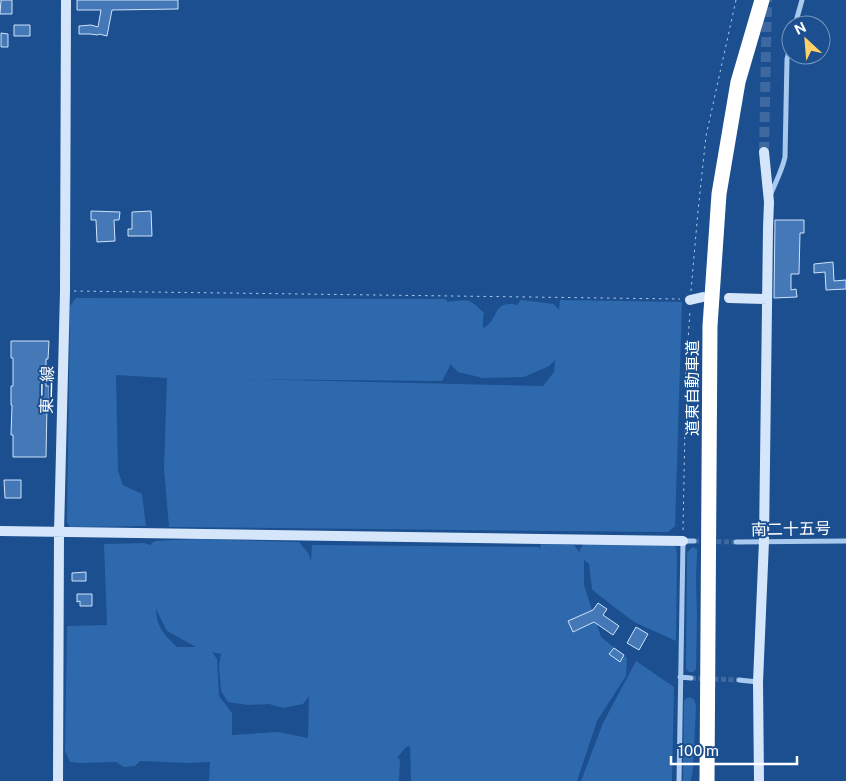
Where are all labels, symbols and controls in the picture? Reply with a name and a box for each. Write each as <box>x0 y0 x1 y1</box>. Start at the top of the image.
north arrow <box>781 15 831 65</box>
text: N <box>792 19 809 38</box>
street label: 道東自動車道 <box>683 340 702 436</box>
street label: 東二線 <box>37 366 57 414</box>
street label: 南二十五号 <box>751 519 831 539</box>
scale bar <box>671 734 797 766</box>
text: 100 m <box>678 742 719 759</box>

